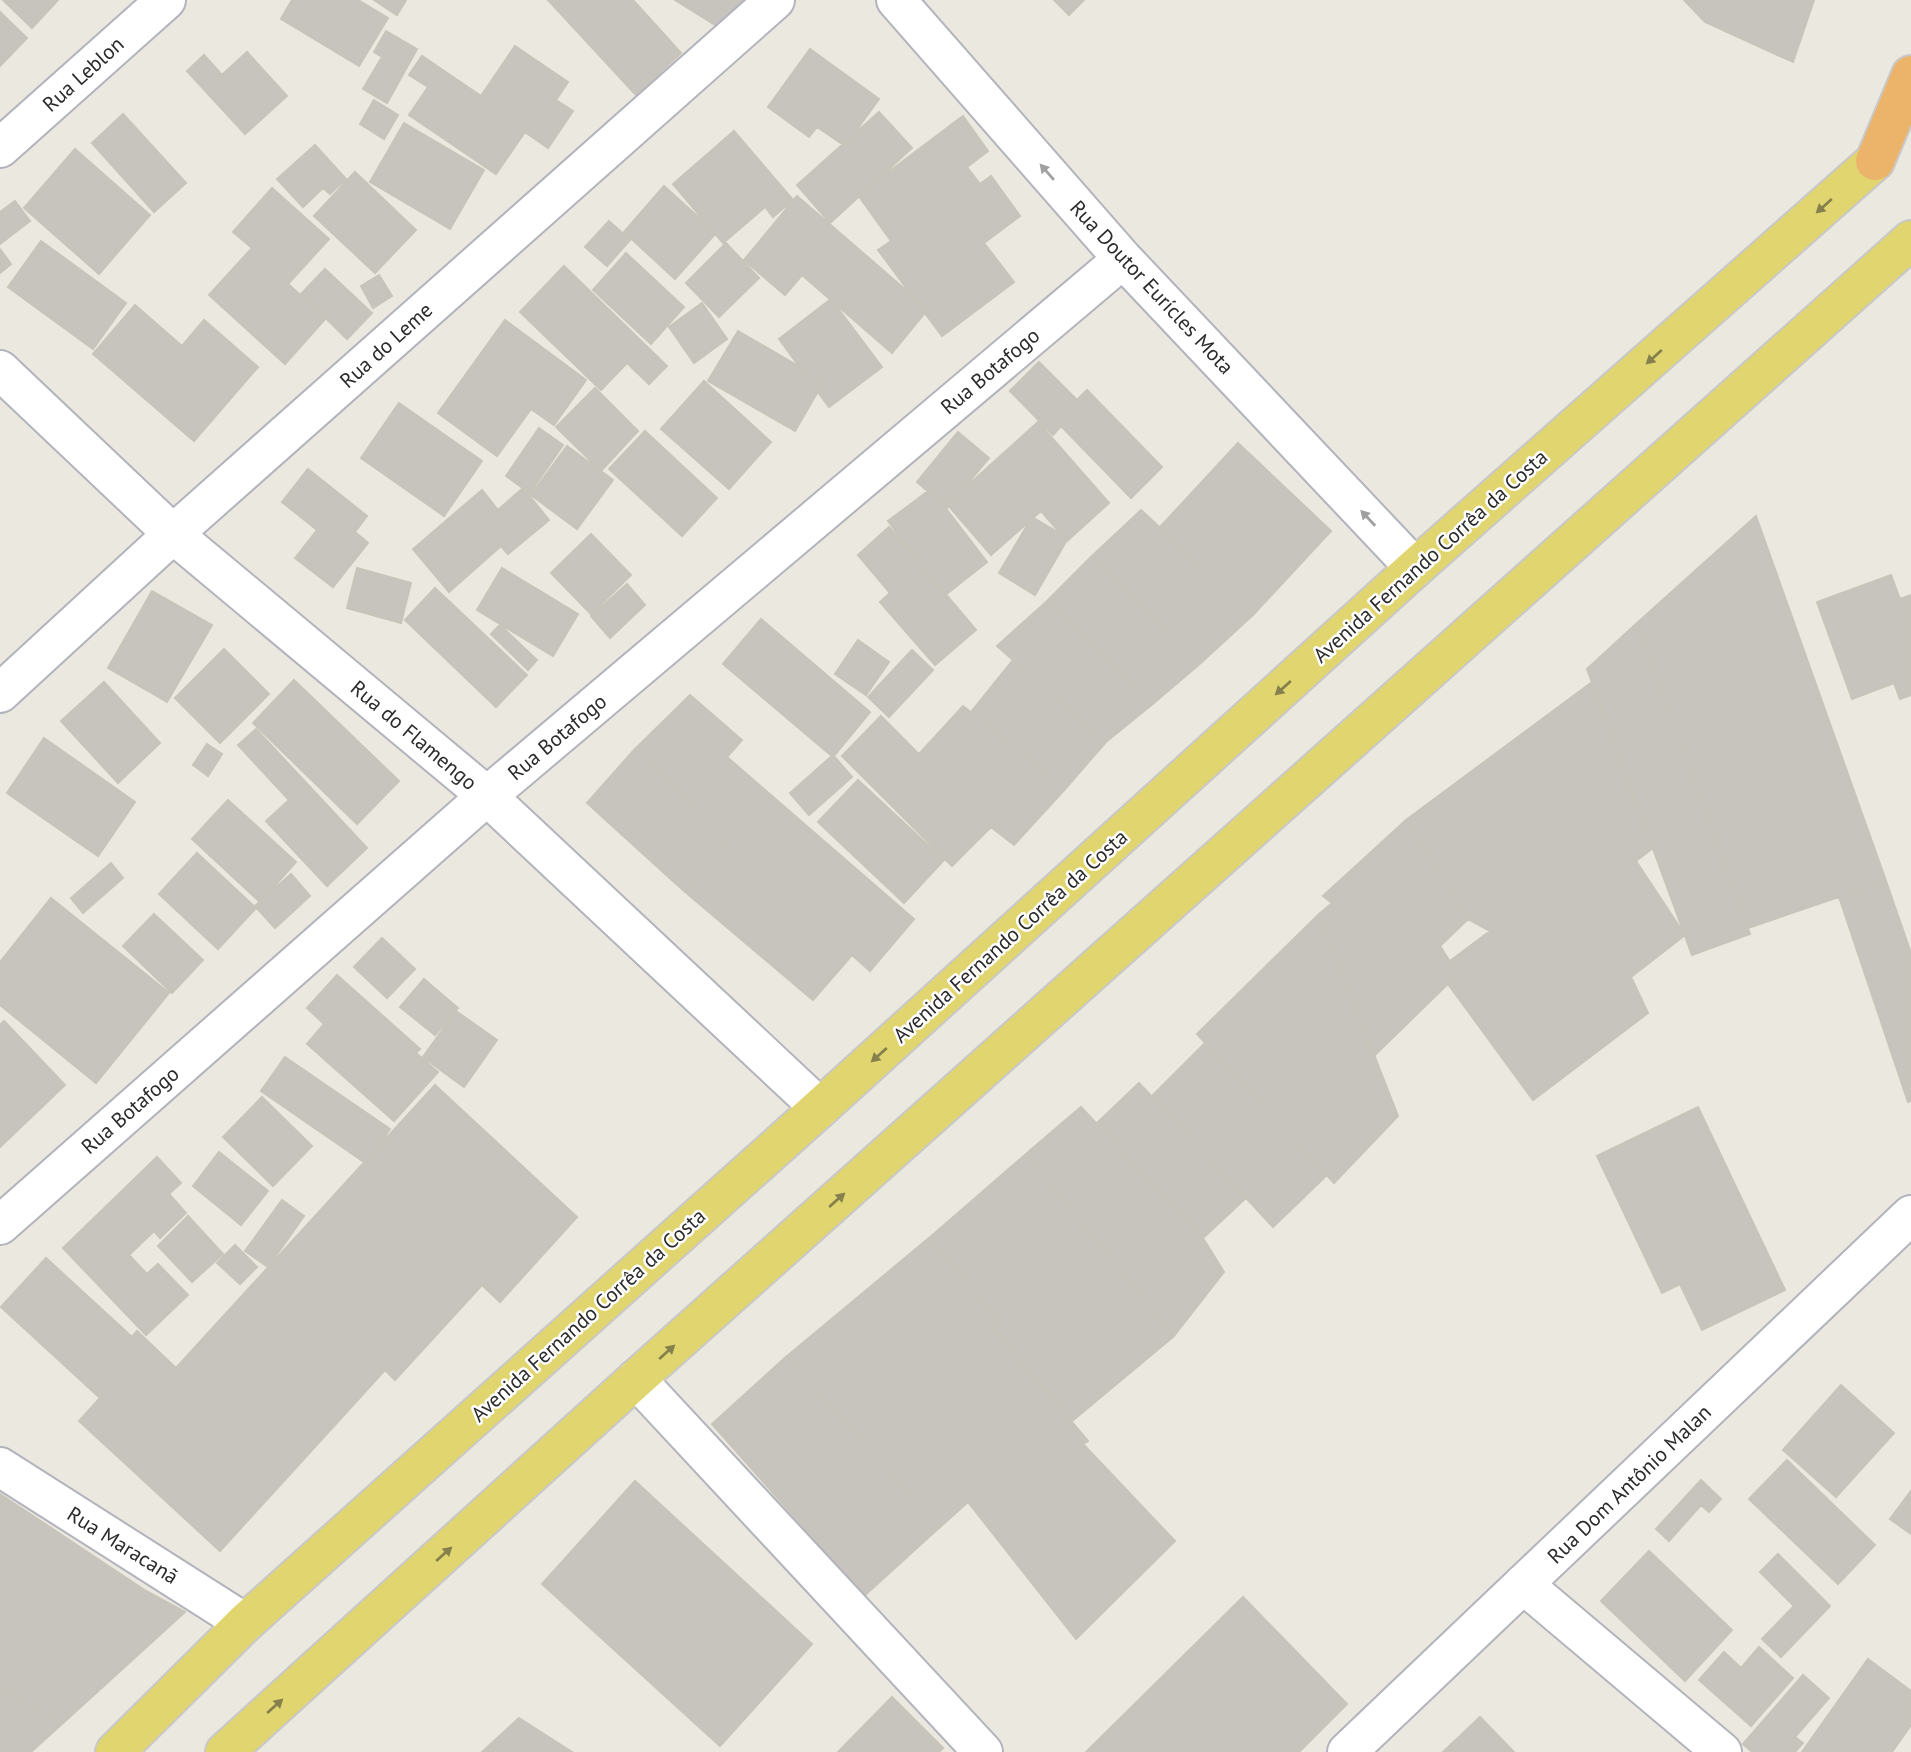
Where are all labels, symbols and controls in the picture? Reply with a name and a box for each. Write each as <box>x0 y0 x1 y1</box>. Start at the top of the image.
street label: Rua Leblon <box>37 30 129 118</box>
one-way arrow <box>1039 163 1055 181</box>
street label: Rua Doutor Eurícles Mota <box>1064 194 1240 380</box>
one-way arrow <box>1815 198 1833 214</box>
street label: Rua do Leme <box>334 296 438 394</box>
street label: Rua Botafogo <box>935 322 1045 420</box>
one-way arrow <box>1645 349 1662 364</box>
street label: Avenida Fernando Corrêa da Costa <box>1307 443 1553 669</box>
one-way arrow <box>1360 510 1377 527</box>
street label: Rua do Flamengo <box>345 674 483 796</box>
one-way arrow <box>1274 680 1292 696</box>
street label: Rua Botafogo <box>502 688 612 786</box>
street label: Avenida Fernando Corrêa da Costa <box>887 823 1133 1049</box>
one-way arrow <box>870 1047 888 1063</box>
street label: Rua Botafogo <box>76 1060 184 1160</box>
one-way arrow <box>828 1192 846 1208</box>
street label: Avenida Fernando Corrêa da Costa <box>465 1202 711 1428</box>
one-way arrow <box>658 1344 676 1360</box>
street label: Rua Dom Antônio Malan <box>1541 1399 1717 1569</box>
street label: Rua Maracanã <box>62 1500 184 1590</box>
one-way arrow <box>435 1546 453 1562</box>
one-way arrow <box>266 1698 284 1714</box>

